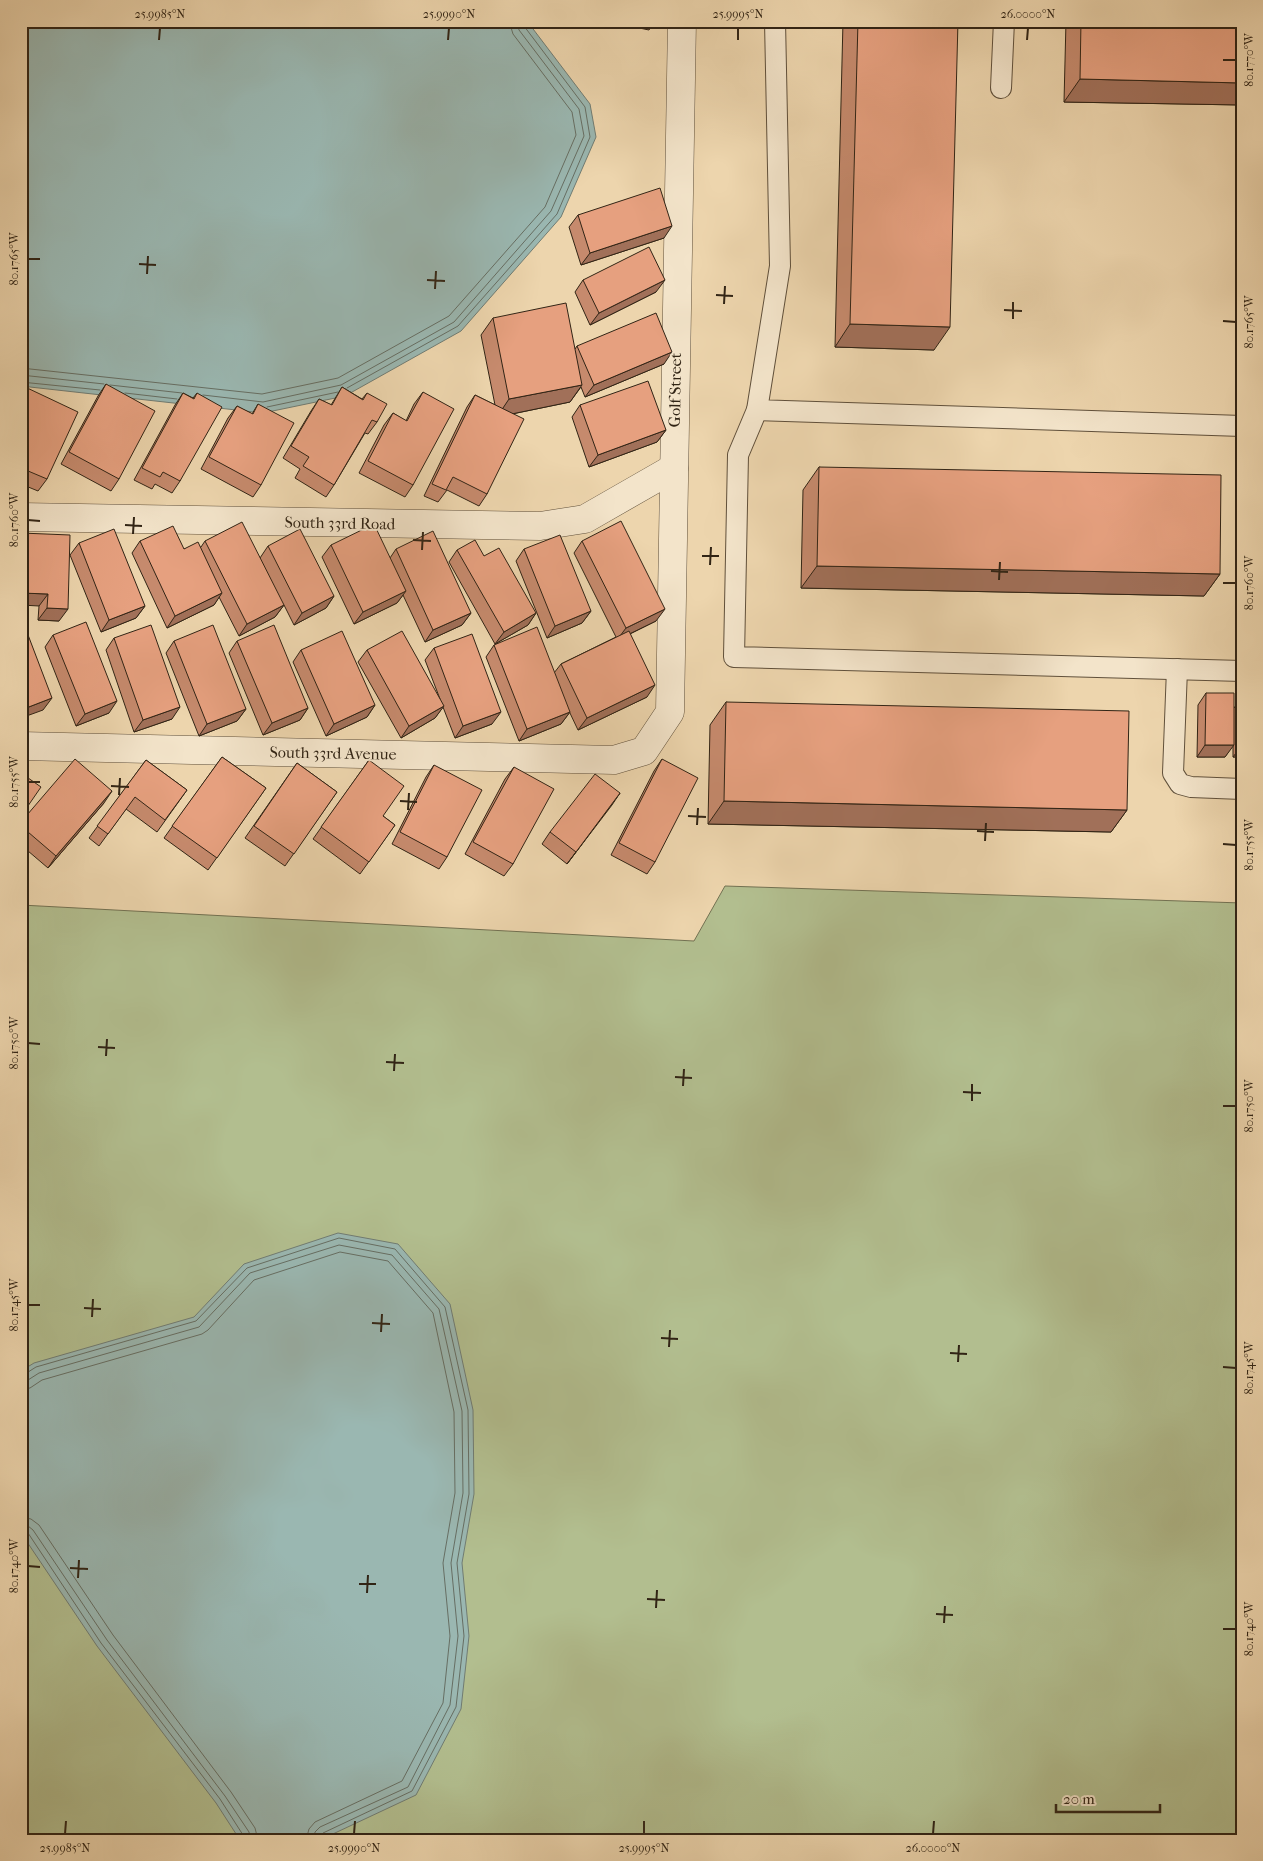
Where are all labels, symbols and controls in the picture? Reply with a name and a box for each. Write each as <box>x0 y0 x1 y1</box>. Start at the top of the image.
text: 25.9985°N <box>135 7 185 21</box>
text: 25.9990°N <box>423 7 475 21</box>
text: 25.9995°N <box>712 7 764 21</box>
text: 26.0000°N <box>1001 7 1055 21</box>
text: 80.1770°W <box>1242 32 1256 87</box>
text: 80.1765°W <box>7 231 21 285</box>
text: 80.1765°W <box>1242 294 1256 348</box>
street label: Golf Street <box>665 352 685 428</box>
text: 80.1760°W <box>7 492 21 547</box>
street label: South 33rd Road <box>284 513 396 533</box>
text: 80.1760°W <box>1242 555 1256 610</box>
street label: South 33rd Avenue <box>269 742 397 764</box>
text: 80.1755°W <box>7 755 21 808</box>
text: 80.1755°W <box>1242 818 1256 871</box>
text: 80.1750°W <box>7 1015 21 1069</box>
text: 80.1750°W <box>1242 1078 1256 1132</box>
text: 80.1745°W <box>7 1277 21 1331</box>
text: 80.1745°W <box>1242 1340 1256 1394</box>
text: 80.1740°W <box>7 1537 21 1593</box>
text: 80.1740°W <box>1242 1600 1256 1656</box>
scale bar <box>1056 1781 1159 1813</box>
text: 20 m <box>1063 1790 1095 1808</box>
text: 25.9985°N <box>40 1841 90 1855</box>
text: 25.9990°N <box>328 1841 380 1855</box>
text: 25.9995°N <box>618 1841 670 1855</box>
text: 26.0000°N <box>906 1841 960 1855</box>

